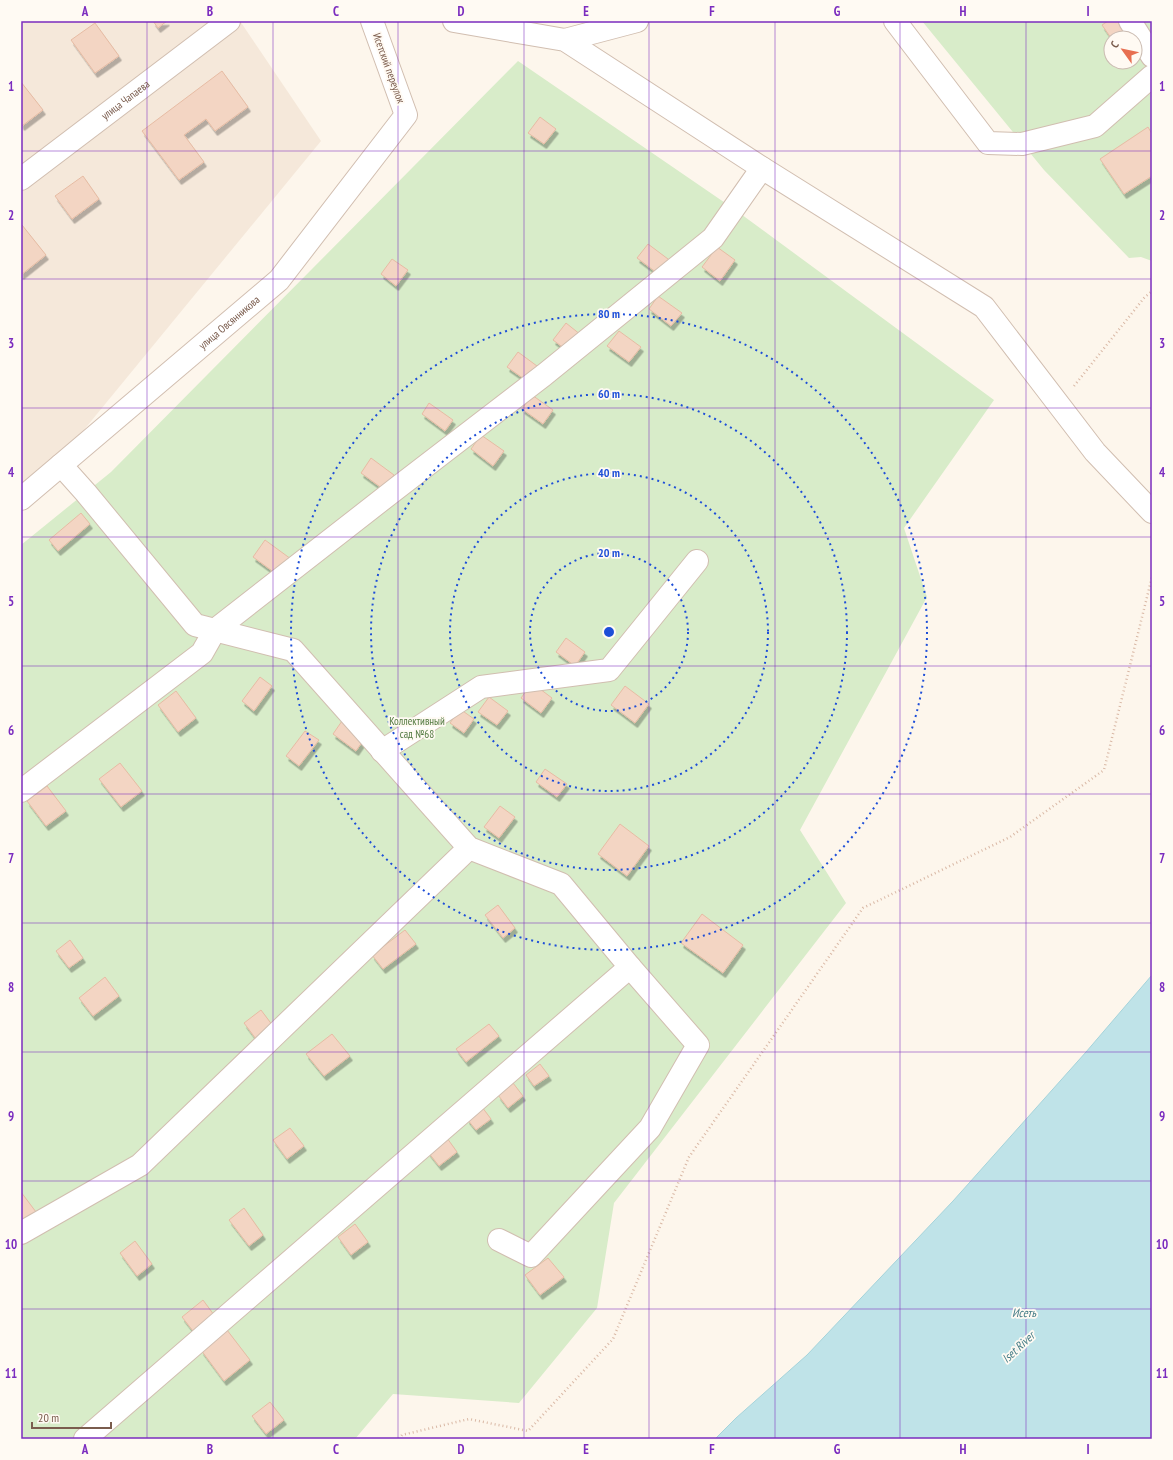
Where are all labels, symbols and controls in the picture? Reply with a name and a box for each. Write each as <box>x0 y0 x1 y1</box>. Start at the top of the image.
text: A <box>81 3 89 20</box>
text: B <box>207 3 213 20</box>
text: C <box>333 3 339 20</box>
text: D <box>458 3 465 20</box>
text: E <box>583 3 589 20</box>
text: F <box>709 3 715 20</box>
text: G <box>834 3 841 20</box>
text: H <box>960 3 967 20</box>
text: I <box>1086 3 1090 20</box>
north arrow <box>1103 30 1143 70</box>
street label: Исетский переулок <box>370 31 408 106</box>
text: С <box>1107 39 1122 50</box>
street label: улица Чапаева <box>98 77 152 123</box>
text: 1 <box>8 78 14 95</box>
text: 1 <box>1159 78 1165 95</box>
text: 2 <box>8 207 14 224</box>
text: 2 <box>1159 207 1165 224</box>
street label: улица Овсянникова <box>196 292 263 352</box>
text: 80 m <box>598 306 620 321</box>
text: 3 <box>8 335 14 352</box>
text: 3 <box>1159 335 1165 352</box>
text: 60 m <box>598 386 620 401</box>
text: 4 <box>8 464 15 481</box>
text: 4 <box>1159 464 1166 481</box>
text: 40 m <box>598 465 620 480</box>
text: 20 m <box>598 545 620 560</box>
text: 5 <box>8 593 14 610</box>
text: 5 <box>1159 593 1165 610</box>
centre of rings <box>602 625 616 639</box>
park label: Коллективный сад №68 <box>389 714 445 741</box>
text: 6 <box>8 722 14 739</box>
text: 6 <box>1159 722 1165 739</box>
text: 7 <box>8 850 14 867</box>
text: 7 <box>1159 850 1165 867</box>
text: 8 <box>8 979 14 996</box>
text: 8 <box>1159 979 1165 996</box>
text: 9 <box>8 1108 14 1125</box>
text: 9 <box>1159 1108 1165 1125</box>
text: 10 <box>5 1236 17 1253</box>
text: 10 <box>1156 1236 1168 1253</box>
water label: Исеть <box>1012 1305 1036 1320</box>
water label: Iset River <box>999 1327 1039 1366</box>
text: 11 <box>5 1365 17 1382</box>
text: 11 <box>1156 1365 1168 1382</box>
scale bar <box>32 1404 111 1430</box>
text: 20 m <box>38 1410 59 1425</box>
text: A <box>81 1441 89 1458</box>
text: B <box>207 1441 213 1458</box>
text: C <box>333 1441 339 1458</box>
text: D <box>458 1441 465 1458</box>
text: E <box>583 1441 589 1458</box>
text: F <box>709 1441 715 1458</box>
text: G <box>834 1441 841 1458</box>
text: H <box>960 1441 967 1458</box>
text: I <box>1086 1441 1090 1458</box>

